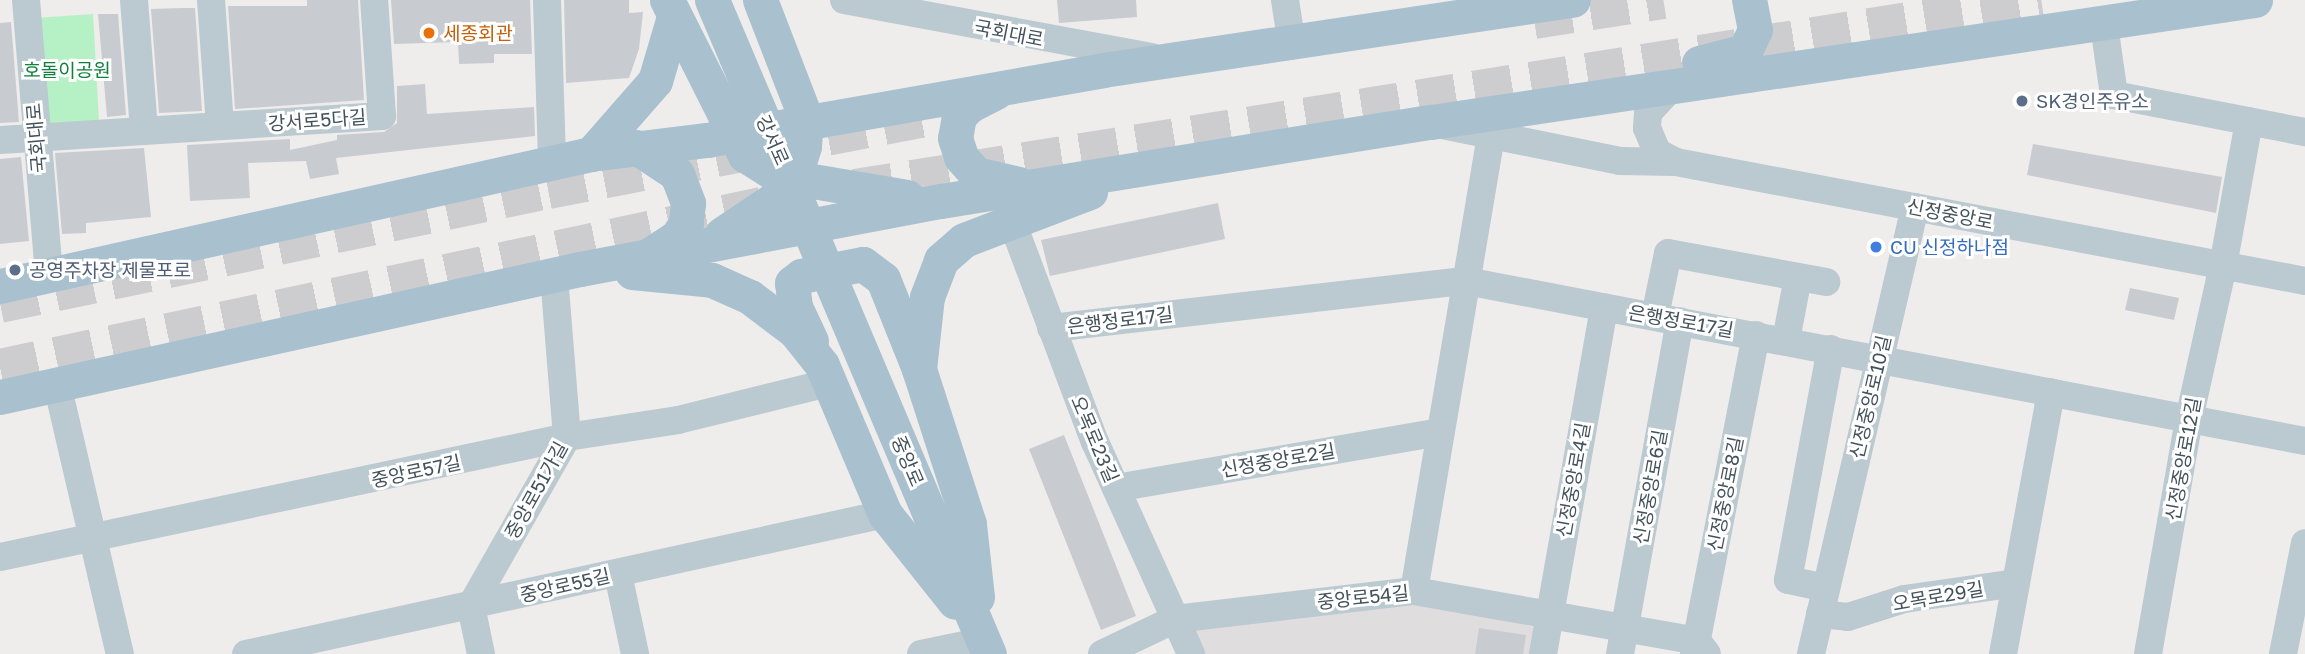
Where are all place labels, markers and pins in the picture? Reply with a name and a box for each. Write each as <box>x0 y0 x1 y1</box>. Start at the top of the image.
place label: 세종회관 <box>443 22 513 44</box>
marker: 세종회관 <box>421 25 437 41</box>
place label: SK경인주유소 <box>2036 90 2149 112</box>
marker: SK경인주유소 <box>2014 93 2030 109</box>
place label: CU 신정하나점 <box>1890 236 2009 258</box>
marker: CU 신정하나점 <box>1868 239 1884 255</box>
place label: 공영주차장 제물포로 <box>29 259 191 281</box>
marker: 공영주차장 제물포로 <box>7 262 23 278</box>

